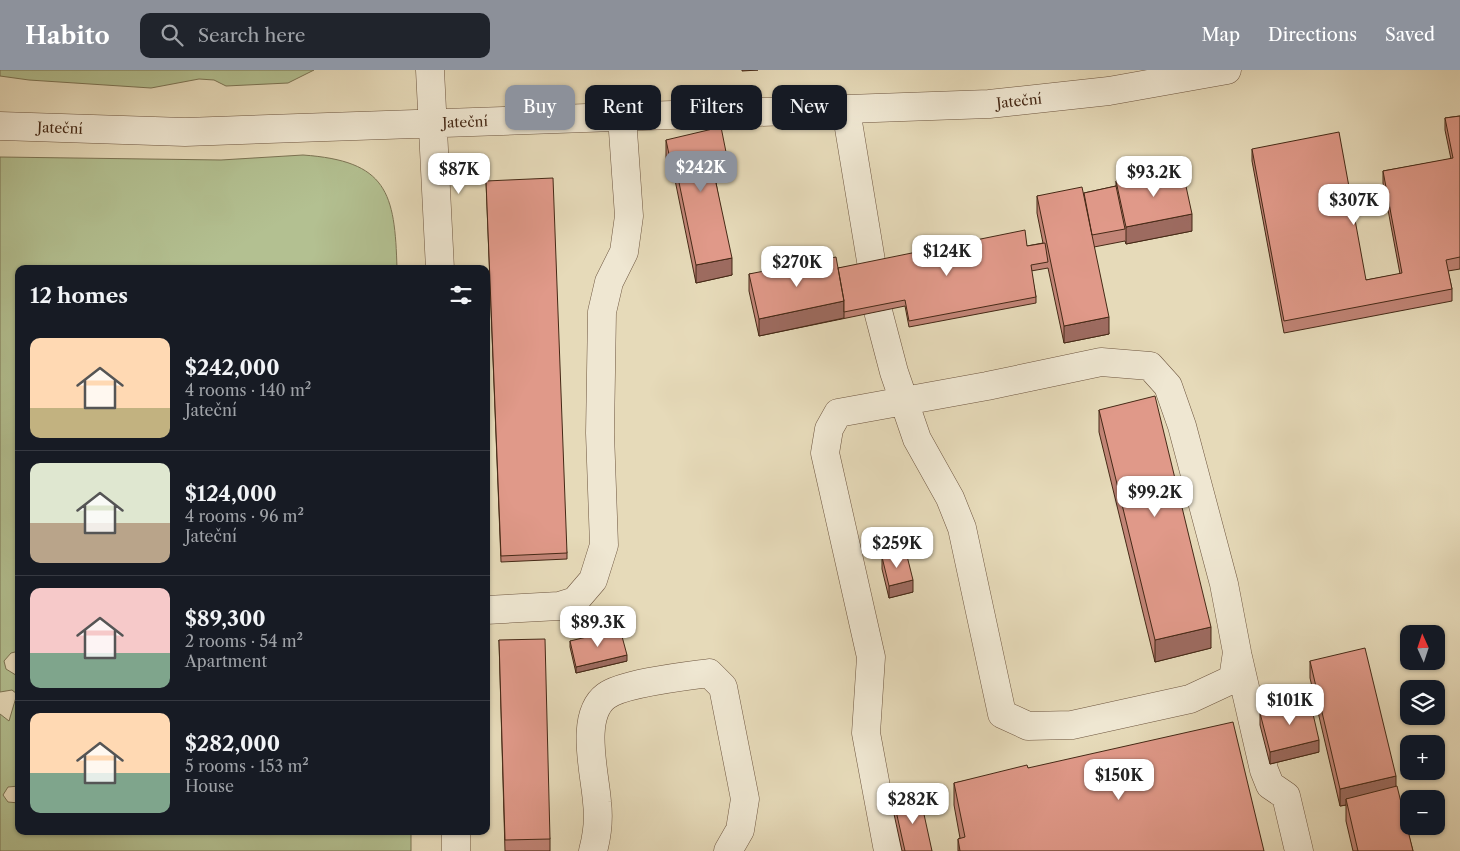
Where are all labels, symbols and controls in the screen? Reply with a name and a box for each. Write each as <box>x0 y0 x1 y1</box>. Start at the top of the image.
search box <box>140 13 490 58</box>
text: Habito <box>25 21 110 50</box>
icon: search <box>158 21 186 49</box>
text: Search here <box>198 24 305 47</box>
text: Map <box>1201 24 1240 46</box>
text: Directions <box>1268 24 1357 46</box>
text: Saved <box>1385 24 1435 46</box>
chip: Buy <box>505 85 575 130</box>
chip: Rent <box>585 85 661 130</box>
chip: Filters <box>671 85 762 130</box>
chip: New <box>772 85 847 130</box>
street label: Jateční <box>993 90 1043 113</box>
street label: Jateční <box>440 112 488 132</box>
street label: Jateční <box>35 118 83 138</box>
pin: $242K <box>666 150 736 193</box>
pin: $87K <box>429 152 489 195</box>
pin: $93.2K <box>1113 156 1195 198</box>
text: $242K <box>676 157 726 177</box>
text: $87K <box>439 159 479 179</box>
text: $93.2K <box>1127 162 1181 182</box>
pin: $307K <box>1319 184 1389 226</box>
text: $307K <box>1329 190 1379 210</box>
pin: $124K <box>912 234 982 277</box>
text: $124K <box>923 241 971 261</box>
pin: $270K <box>762 246 832 288</box>
text: $270K <box>772 252 822 272</box>
icon: filters <box>447 281 475 309</box>
text: 12 homes <box>30 283 128 308</box>
text: $242,000 <box>185 355 280 380</box>
icon: home <box>70 358 130 418</box>
text: 4 rooms · 140 m² <box>185 380 311 400</box>
text: Jateční <box>185 400 237 420</box>
pin: $99.2K <box>1114 476 1196 518</box>
text: $124,000 <box>185 481 277 506</box>
text: $99.2K <box>1128 482 1182 502</box>
icon: home <box>70 483 130 543</box>
text: 4 rooms · 96 m² <box>185 506 304 526</box>
text: Jateční <box>185 526 237 546</box>
pin: $259K <box>862 526 932 569</box>
text: $259K <box>872 533 922 553</box>
text: $89,300 <box>185 606 266 631</box>
pin: $89.3K <box>557 606 639 648</box>
icon: home <box>70 608 130 668</box>
text: $89.3K <box>571 612 625 632</box>
north arrow <box>1400 625 1445 670</box>
map controls <box>1400 625 1445 835</box>
text: 2 rooms · 54 m² <box>185 631 303 651</box>
text: Apartment <box>185 651 267 671</box>
button: layers <box>1400 680 1445 725</box>
pin: $101K <box>1255 684 1325 726</box>
text: $101K <box>1267 690 1313 710</box>
text: $282,000 <box>185 731 280 756</box>
icon: home <box>70 733 130 793</box>
button: + <box>1400 735 1445 780</box>
text: 5 rooms · 153 m² <box>185 756 309 776</box>
pin: $150K <box>1084 758 1154 801</box>
text: $150K <box>1095 765 1143 785</box>
text: House <box>185 776 234 796</box>
pin: $282K <box>878 782 948 825</box>
text: $282K <box>888 789 938 809</box>
button: − <box>1400 790 1445 835</box>

